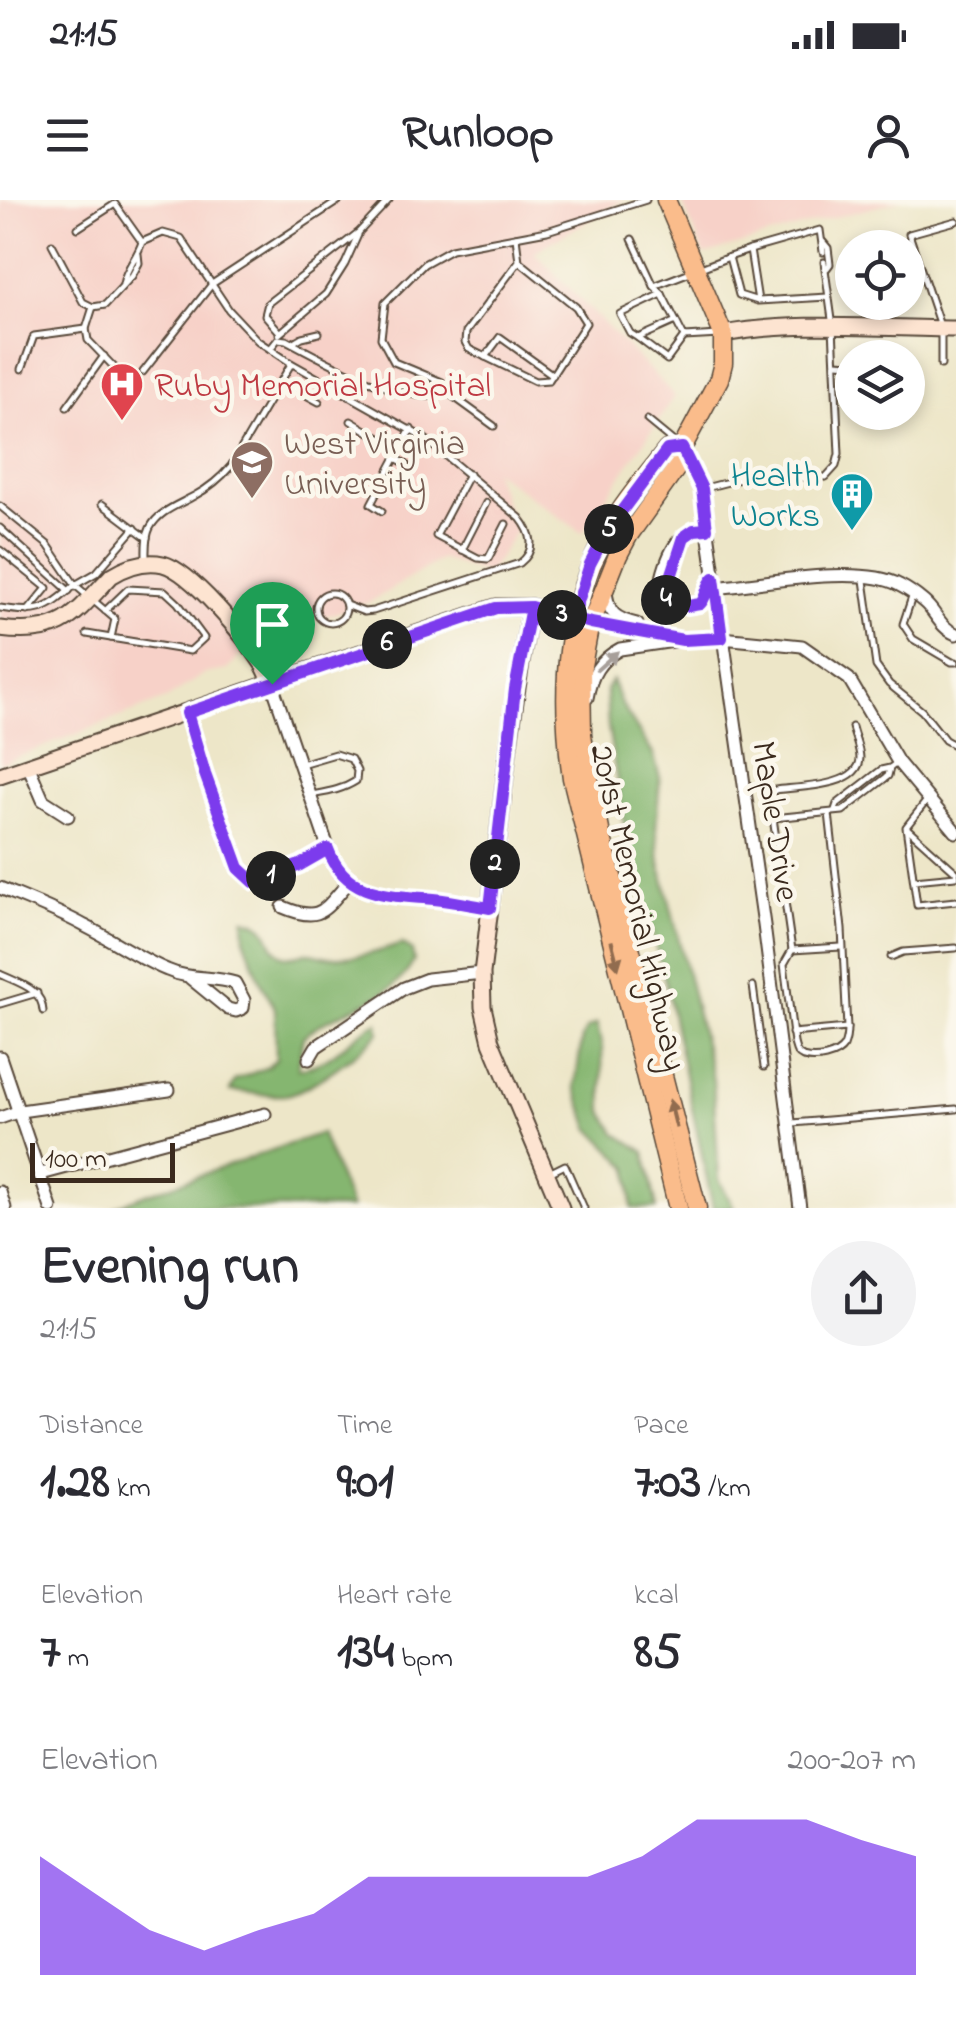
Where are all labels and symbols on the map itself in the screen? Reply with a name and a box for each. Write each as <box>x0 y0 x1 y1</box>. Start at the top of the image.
hospital icon: Ruby Memorial Hospital <box>99 361 145 422</box>
place label: Ruby Memorial Hospital <box>154 362 491 413</box>
place label: West Virginia University <box>284 420 465 511</box>
school or university icon: West Virginia University <box>229 439 275 500</box>
place label: Health Works <box>731 452 820 543</box>
building icon: Health Works <box>829 471 875 532</box>
pin: 5 <box>584 504 634 554</box>
pin: 4 <box>641 575 691 625</box>
pin <box>230 582 315 685</box>
pin: 3 <box>537 590 587 640</box>
pin: 6 <box>362 619 412 669</box>
one-way arrow <box>595 649 619 672</box>
street label: Maple Drive <box>736 738 811 906</box>
street label: 201st Memorial Highway <box>574 739 699 1076</box>
pin: 2 <box>470 839 520 889</box>
pin: 1 <box>246 851 296 901</box>
one-way arrow <box>608 940 624 971</box>
one-way arrow <box>665 1098 680 1129</box>
scale bar <box>30 1138 175 1183</box>

